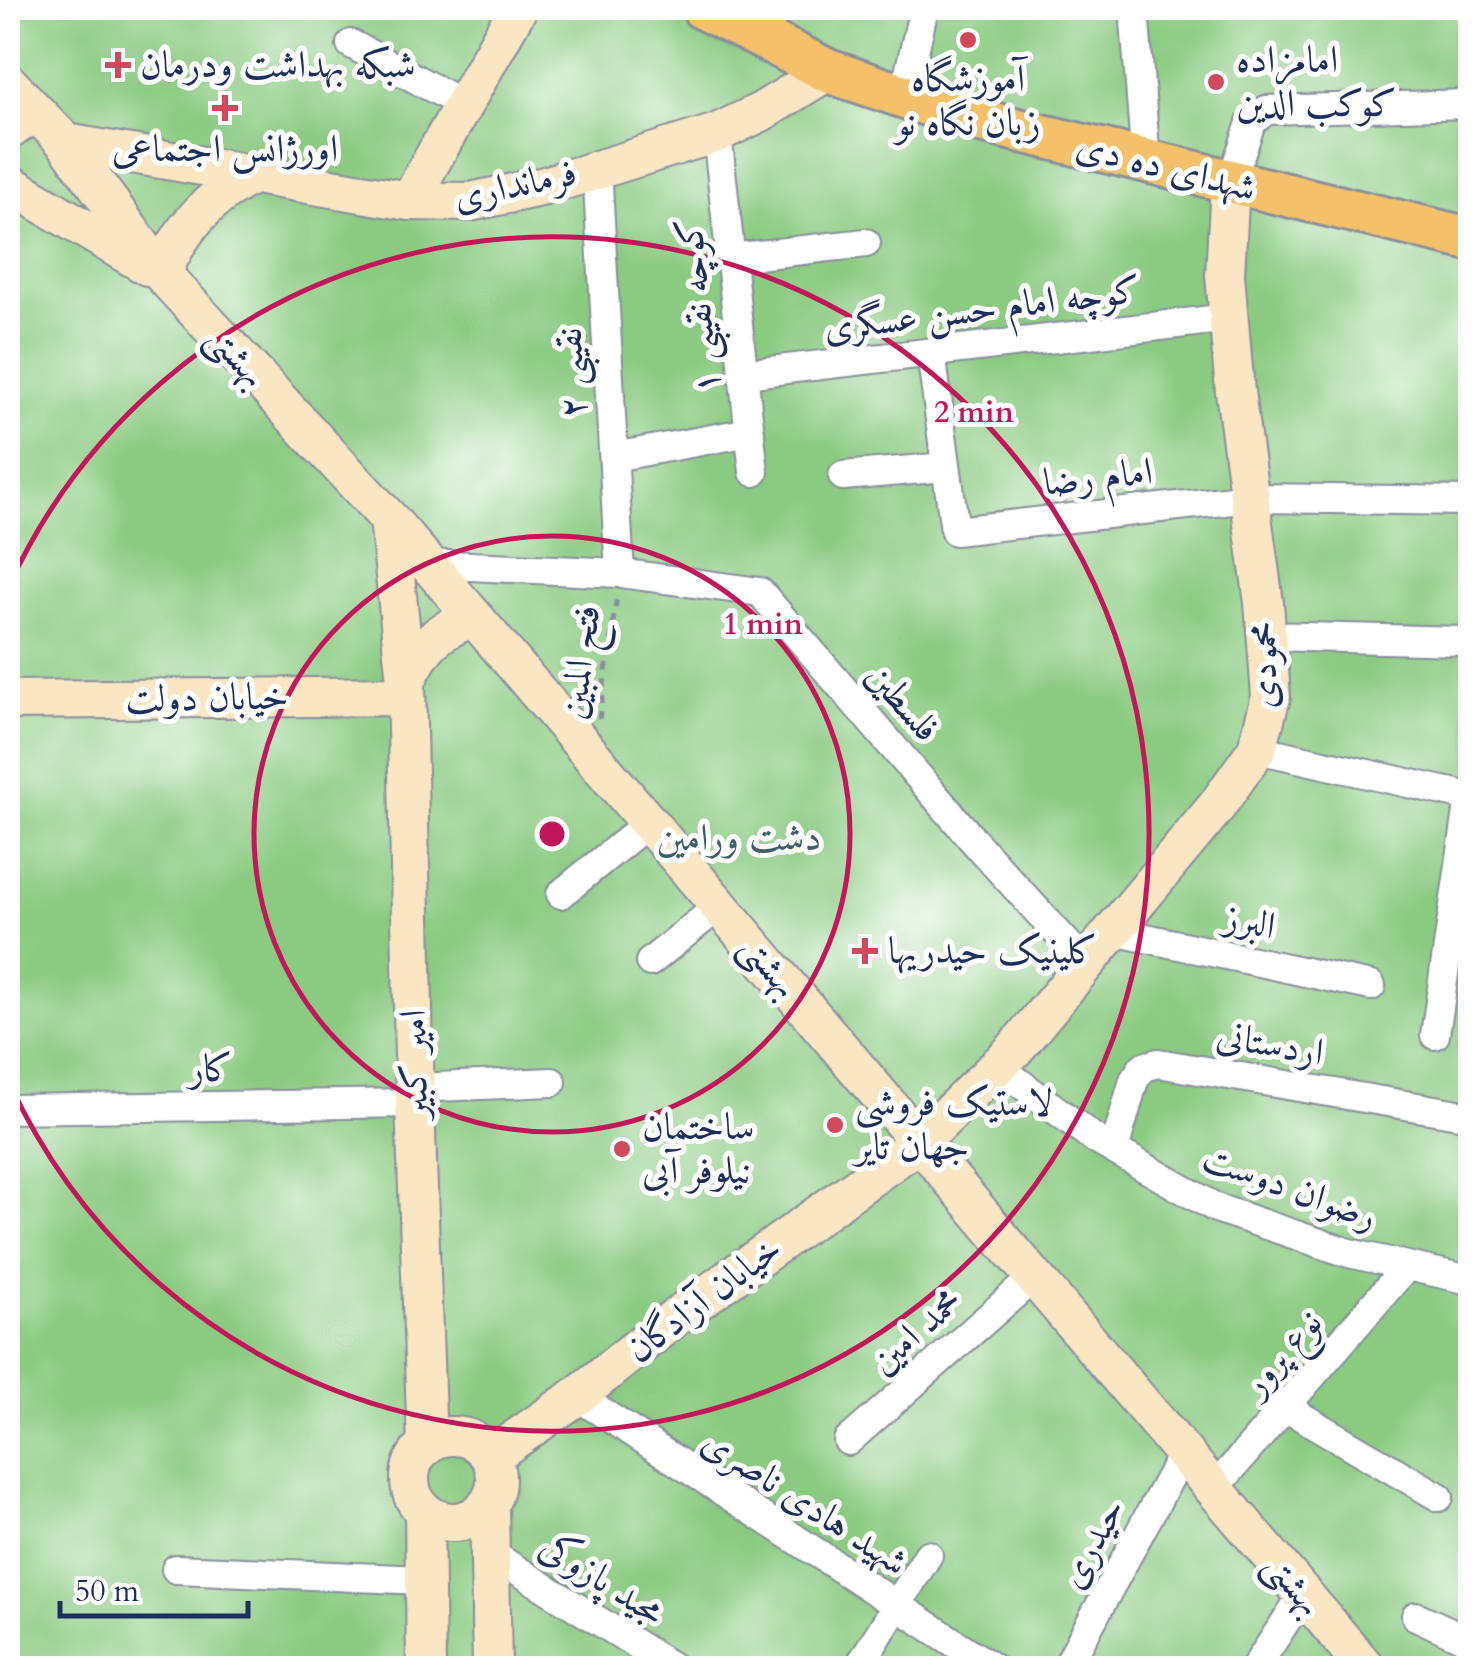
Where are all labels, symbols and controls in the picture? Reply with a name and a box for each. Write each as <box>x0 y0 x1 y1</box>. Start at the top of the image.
marker: آموزشگاه زبان نگاه نو <box>957 29 979 51</box>
place label: امامزاده کوکب الدین <box>1236 34 1396 130</box>
place label: شبکه بهداشت ودرمان <box>140 39 416 91</box>
marker: شبکه بهداشت ودرمان <box>105 52 131 78</box>
place label: آموزشگاه زبان نگاه نو <box>892 53 1041 149</box>
marker: امامزاده کوکب الدین <box>1205 71 1227 93</box>
marker: اورژانس اجتماعی <box>212 95 238 121</box>
street label: شهدای ده دی <box>1071 120 1261 214</box>
place label: اورژانس اجتماعی <box>112 123 338 175</box>
street label: فرمانداری <box>448 147 582 223</box>
street label: کوچه نقیبی ۱ <box>663 215 737 397</box>
street label: کوچه امام حسن عسگری <box>821 264 1144 360</box>
street label: بهشتی <box>194 313 280 399</box>
street label: نقیبی ۲ <box>543 326 603 420</box>
text: 2 min <box>934 392 1014 433</box>
street label: امام رضا <box>1041 445 1156 515</box>
street label: فتح المبین <box>546 602 621 723</box>
text: 1 min <box>723 604 803 645</box>
street label: محمودی <box>1237 621 1291 709</box>
street label: فلسطین <box>854 651 952 753</box>
street label: خیابان دولت <box>125 671 289 725</box>
park label: دشت ورامین <box>657 812 821 864</box>
centre of rings <box>534 816 570 852</box>
street label: البرز <box>1216 890 1280 953</box>
street label: بهشتی <box>728 923 812 1009</box>
place label: کلینیک حیدریها <box>888 925 1098 977</box>
marker: کلینیک حیدریها <box>852 938 878 964</box>
street label: امیر کبیر <box>387 1009 441 1123</box>
street label: اردستانی <box>1212 1009 1328 1079</box>
street label: کار <box>184 1043 234 1095</box>
place label: لاستیک فروشی جهان تایر <box>851 1077 1053 1173</box>
place label: ساختمان نیلوفر آبی <box>642 1101 754 1197</box>
marker: لاستیک فروشی جهان تایر <box>824 1114 846 1136</box>
street label: رضوان دوست <box>1195 1131 1385 1243</box>
marker: ساختمان نیلوفر آبی <box>611 1138 633 1160</box>
street label: خیابان آزادگان <box>615 1223 793 1375</box>
street label: محمد امین <box>858 1276 974 1386</box>
street label: نوع پرور <box>1227 1298 1337 1413</box>
street label: شهید هادی ناصری <box>692 1416 918 1588</box>
street label: حیدری <box>1046 1488 1138 1598</box>
street label: مجید پازوکی <box>530 1520 674 1638</box>
street label: بهشتی <box>1252 1541 1336 1627</box>
scale bar <box>60 1556 248 1618</box>
text: 50 m <box>75 1571 140 1612</box>

